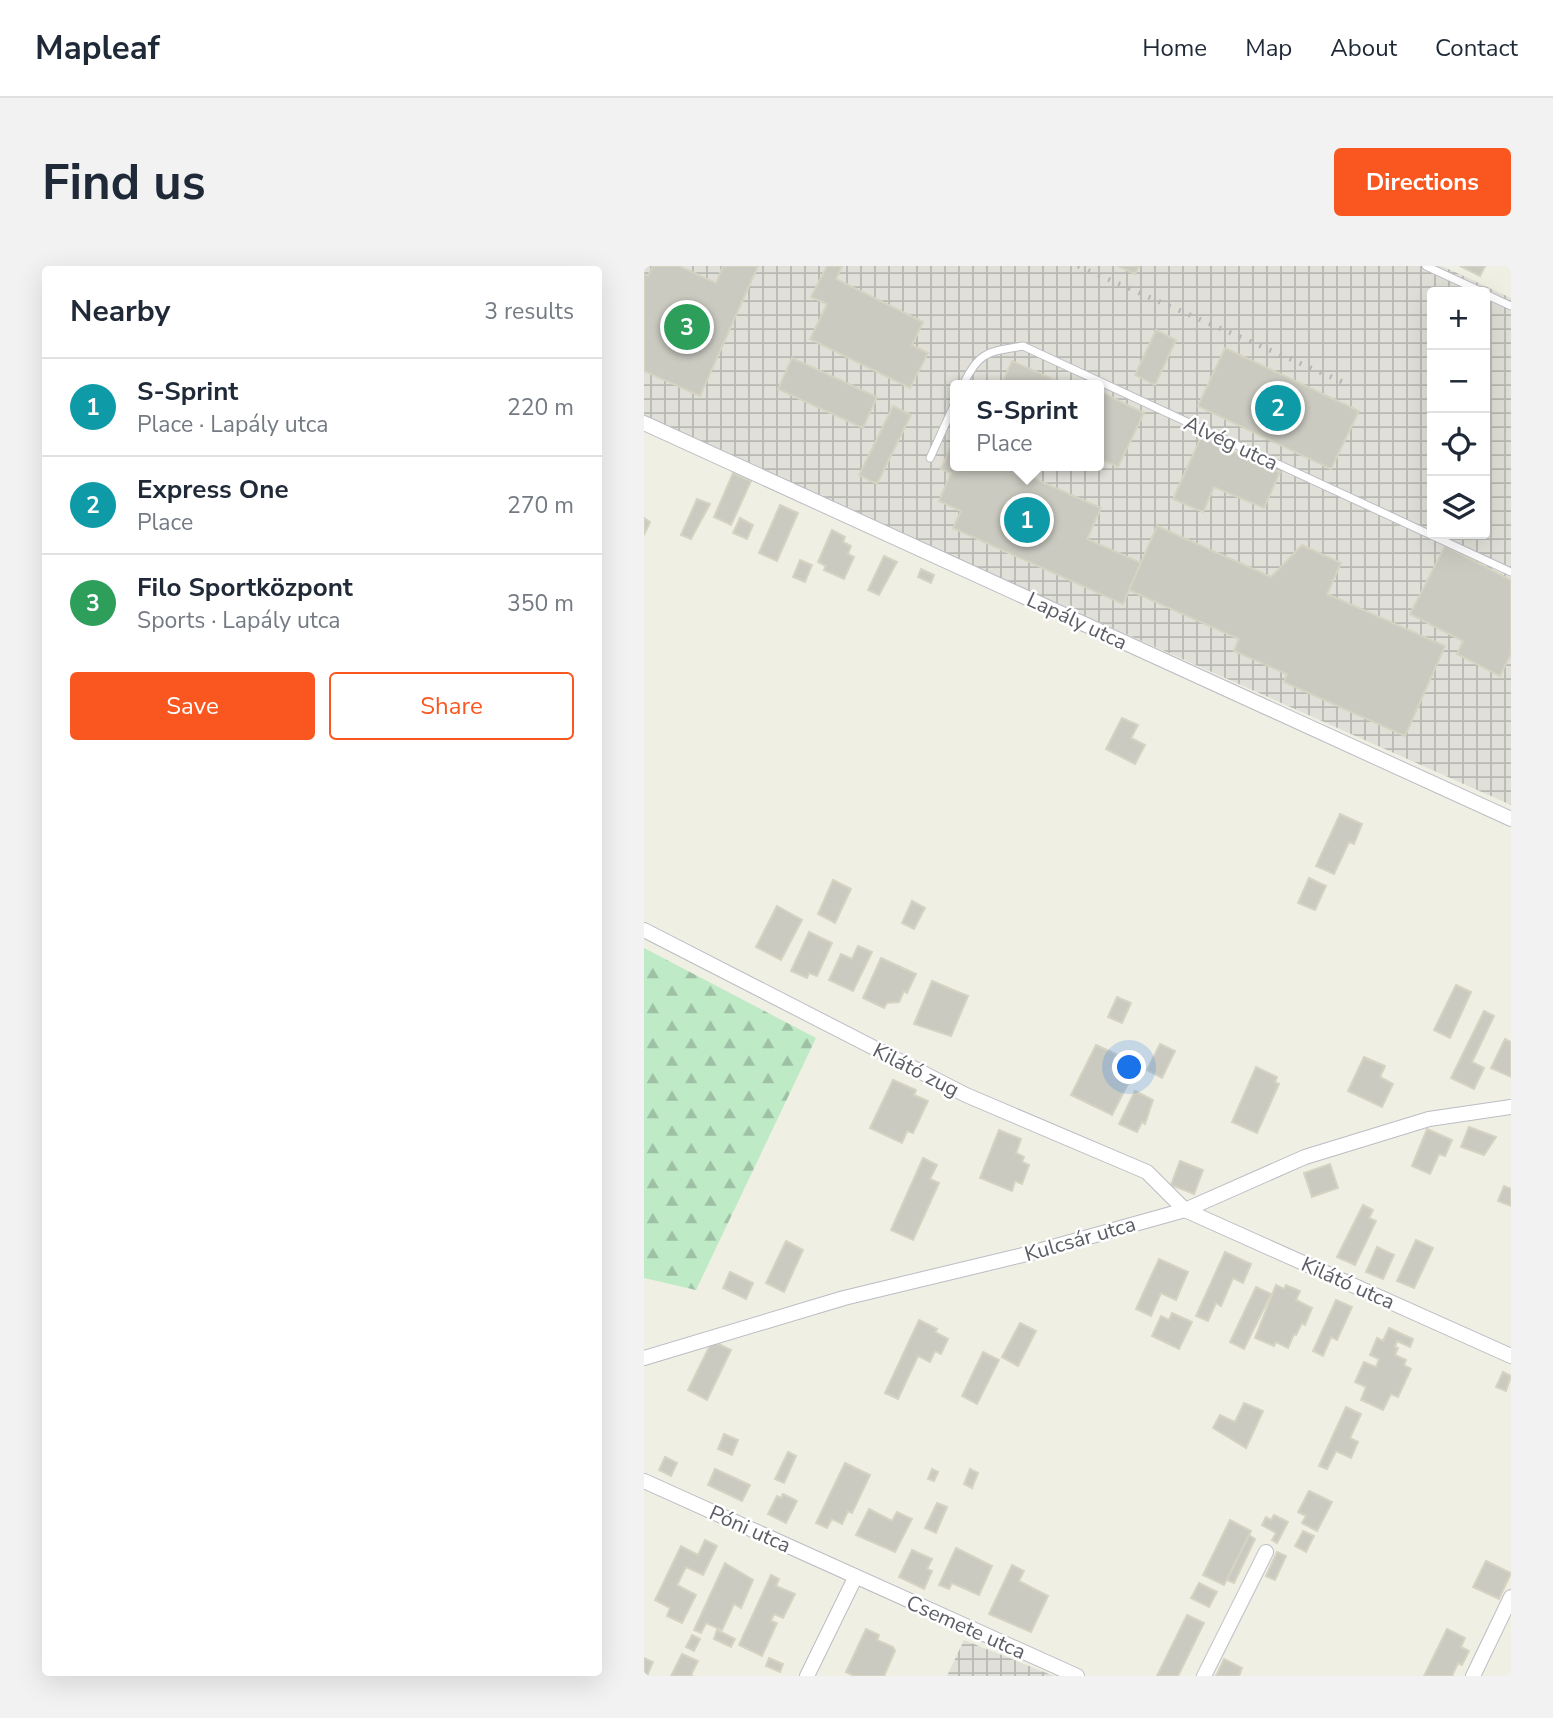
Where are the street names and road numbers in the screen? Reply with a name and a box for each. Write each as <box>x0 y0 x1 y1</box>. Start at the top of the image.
street label: Alvég utca <box>1179 409 1283 477</box>
street label: Lapály utca <box>1022 586 1132 656</box>
street label: Kilátó zug <box>868 1036 964 1104</box>
street label: Kulcsár utca <box>1021 1210 1139 1268</box>
street label: Kilátó utca <box>1297 1250 1399 1316</box>
street label: Póni utca <box>705 1499 795 1559</box>
street label: Csemete utca <box>902 1588 1030 1666</box>

